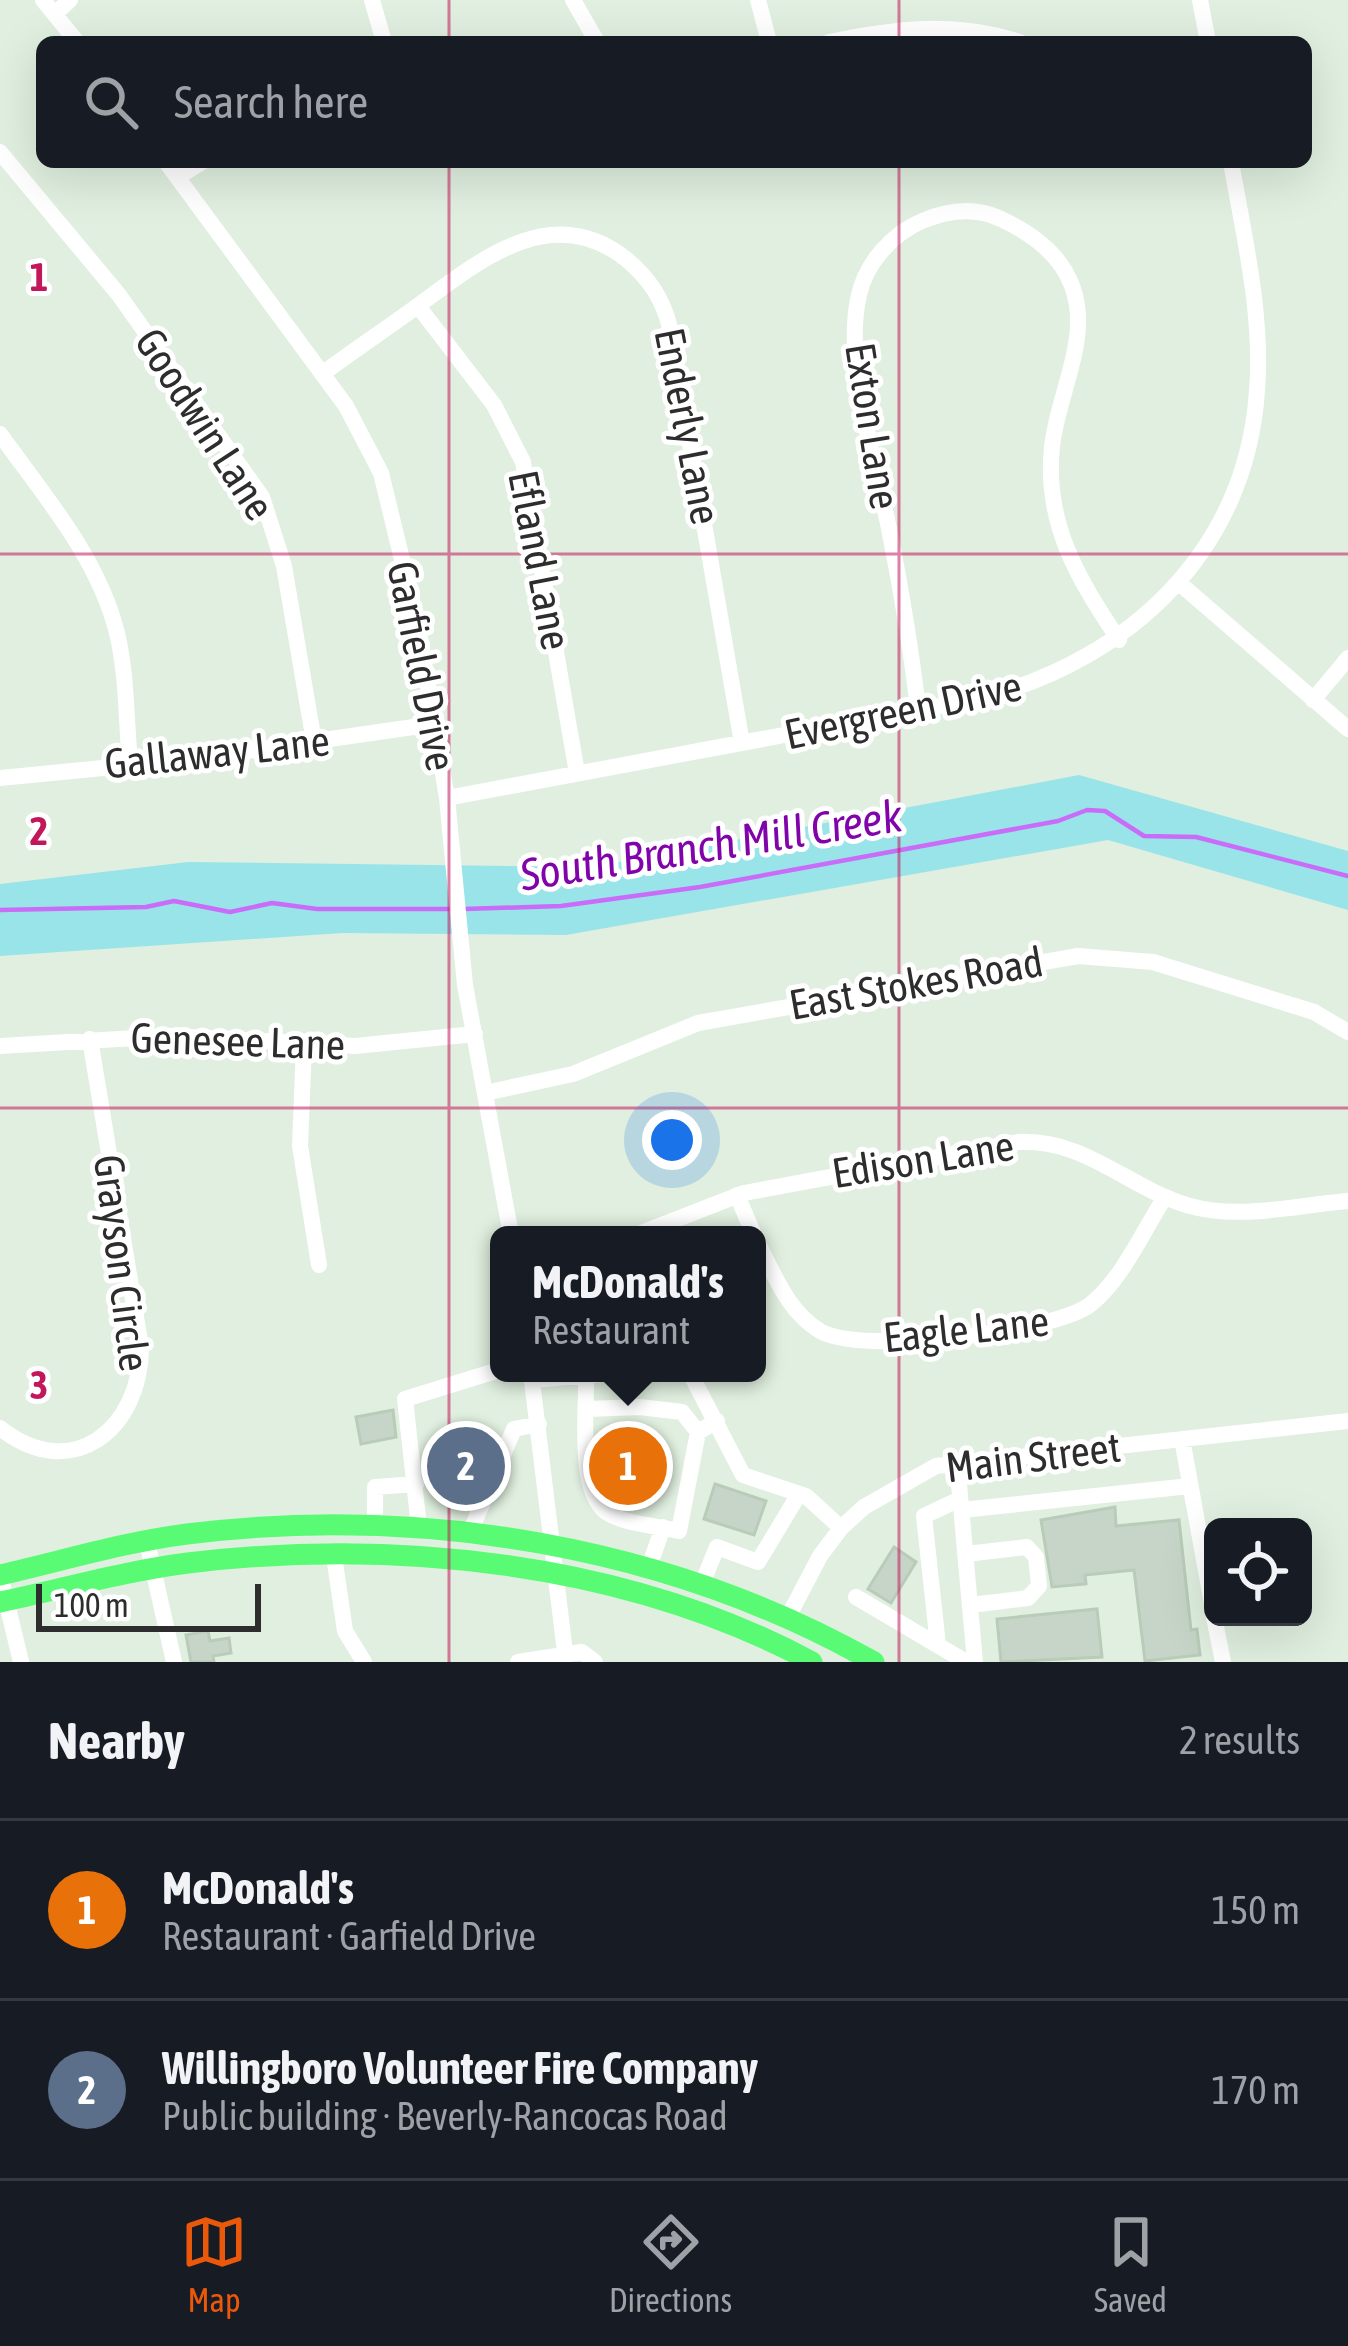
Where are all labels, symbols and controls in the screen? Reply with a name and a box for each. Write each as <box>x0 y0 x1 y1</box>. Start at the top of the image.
search box <box>36 36 1312 168</box>
icon: search <box>78 69 144 135</box>
text: Search here <box>174 76 368 128</box>
text: 1 <box>30 255 48 299</box>
street label: Goodwin Lane <box>126 320 284 528</box>
street label: Enderly Lane <box>645 324 731 528</box>
street label: Exton Lane <box>836 339 910 513</box>
street label: Efland Lane <box>499 466 581 654</box>
street label: Garfield Drive <box>378 557 466 775</box>
street label: Evergreen Drive <box>780 661 1026 759</box>
street label: Gallaway Lane <box>102 716 332 788</box>
water label: South Branch Mill Creek <box>515 789 907 901</box>
text: 2 <box>30 809 48 853</box>
street label: East Stokes Road <box>785 937 1047 1029</box>
street label: Genesee Lane <box>130 1013 346 1069</box>
your location <box>642 1110 702 1170</box>
street label: Edison Lane <box>829 1121 1017 1197</box>
street label: Grayson Circle <box>85 1152 159 1374</box>
popup <box>490 1226 766 1382</box>
text: McDonald's <box>532 1256 724 1308</box>
street label: Eagle Lane <box>881 1296 1051 1362</box>
text: Restaurant <box>532 1308 690 1352</box>
text: 3 <box>30 1363 48 1407</box>
pin: 2 <box>427 1421 505 1511</box>
pin: 1 <box>589 1421 667 1511</box>
street label: Main Street <box>943 1422 1123 1492</box>
map controls <box>1204 1518 1312 1626</box>
button: locate <box>1204 1518 1312 1626</box>
scale bar <box>36 1578 261 1631</box>
text: 100 m <box>54 1586 129 1624</box>
text: Nearby <box>48 1711 185 1770</box>
text: 2 results <box>1179 1718 1300 1762</box>
text: McDonald's <box>162 1862 354 1914</box>
text: 1 <box>78 1888 96 1932</box>
text: 150 m <box>1212 1888 1300 1932</box>
text: Restaurant · Garfield Drive <box>162 1914 536 1958</box>
text: Willingboro Volunteer Fire Company <box>162 2042 758 2094</box>
text: 2 <box>78 2068 96 2112</box>
text: 170 m <box>1212 2068 1300 2112</box>
text: Public building · Beverly-Rancocas Road <box>162 2094 728 2138</box>
tab: Map <box>181 2209 247 2319</box>
tab: Directions <box>609 2209 732 2319</box>
tab: Saved <box>1094 2209 1167 2319</box>

